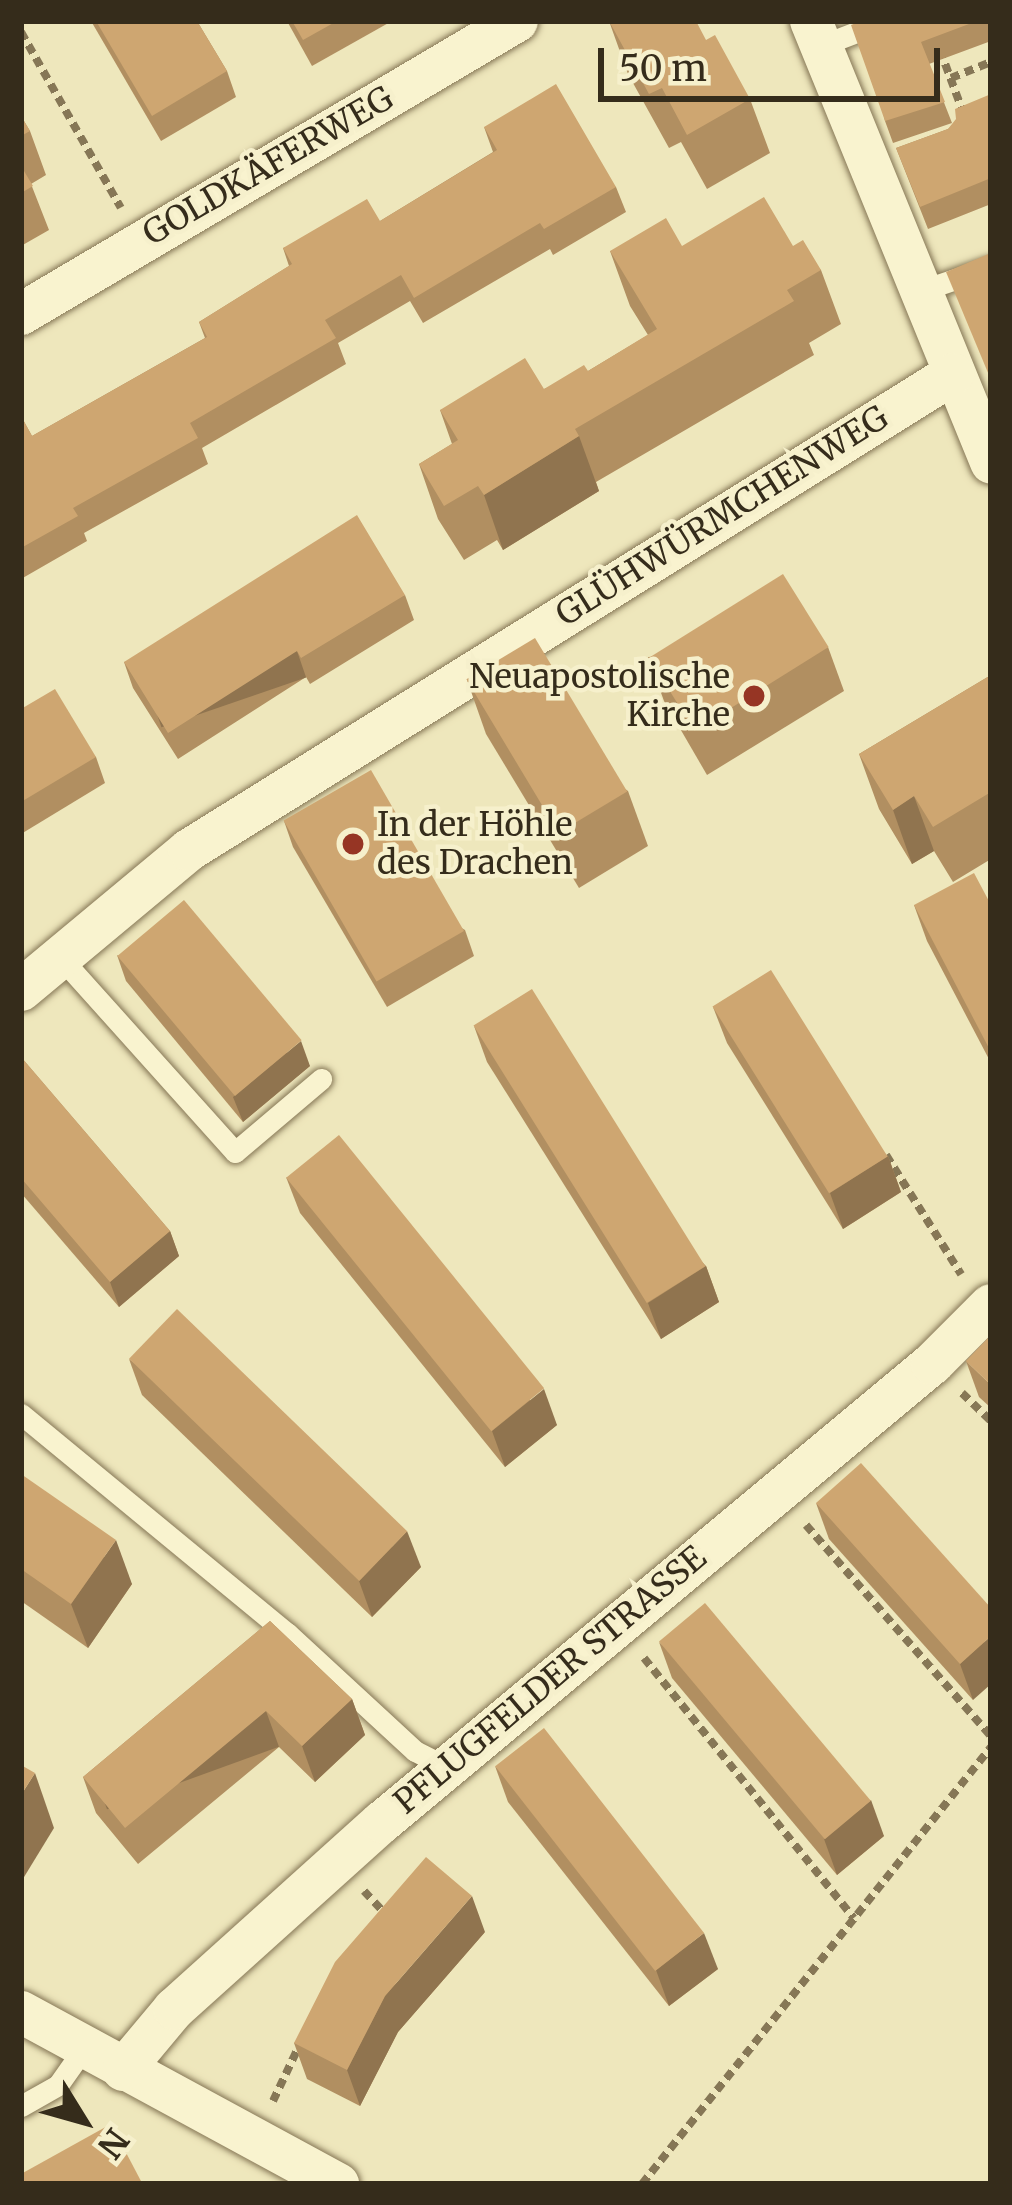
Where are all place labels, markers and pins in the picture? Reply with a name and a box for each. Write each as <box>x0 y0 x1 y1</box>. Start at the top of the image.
place label: Neuapostolische Kirche <box>469 657 730 735</box>
marker: Neuapostolische Kirche <box>741 683 767 709</box>
place label: In der Höhle des Drachen <box>377 805 573 883</box>
marker: In der Höhle des Drachen <box>340 831 366 857</box>

